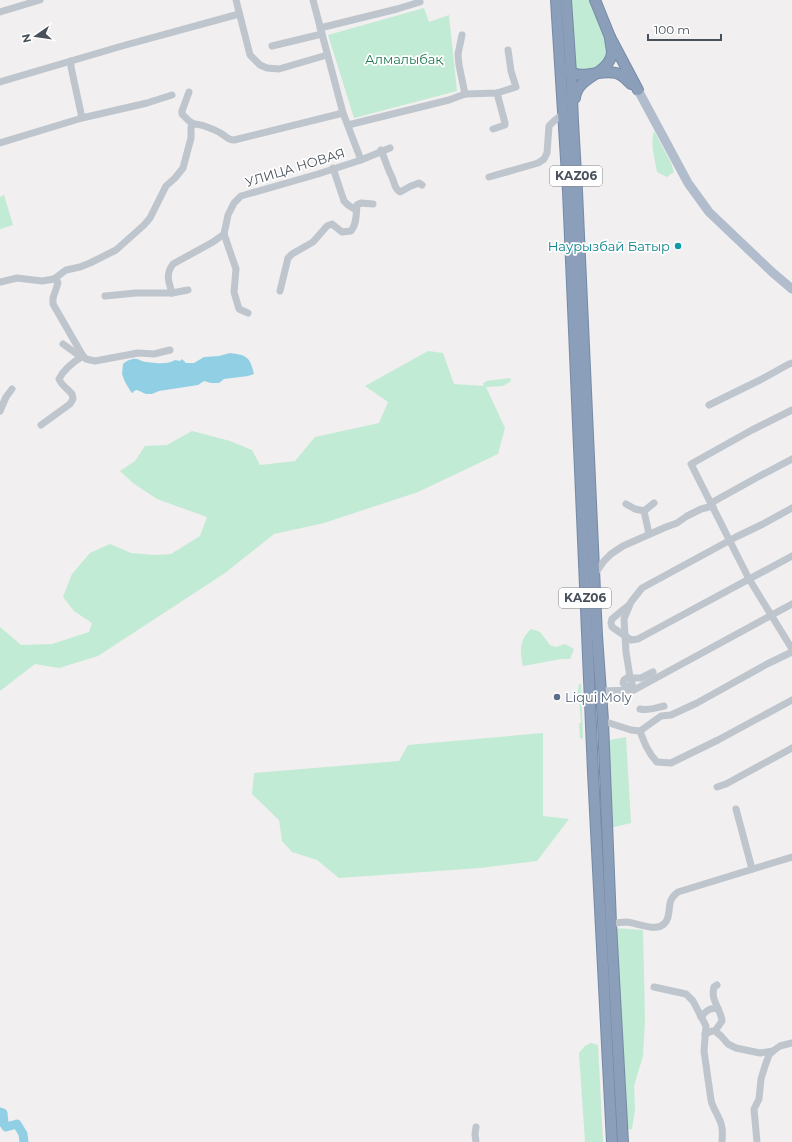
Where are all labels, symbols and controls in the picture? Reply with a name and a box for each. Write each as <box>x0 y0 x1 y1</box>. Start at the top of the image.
north arrow <box>16 16 56 56</box>
scale bar <box>648 16 721 42</box>
text: 100 m <box>654 22 690 37</box>
text: N <box>18 32 34 44</box>
park label: Алмалыбақ <box>365 51 444 67</box>
street label: УЛИЦА НОВАЯ <box>243 144 347 190</box>
road number: KАZ06 <box>550 166 602 186</box>
place label: Наурызбай Батыр <box>548 238 670 254</box>
marker: Наурызбай Батыр <box>673 241 683 251</box>
road number: KАZ06 <box>559 588 611 608</box>
place label: Liqui Moly <box>565 689 633 705</box>
marker: Liqui Moly <box>552 692 562 702</box>

